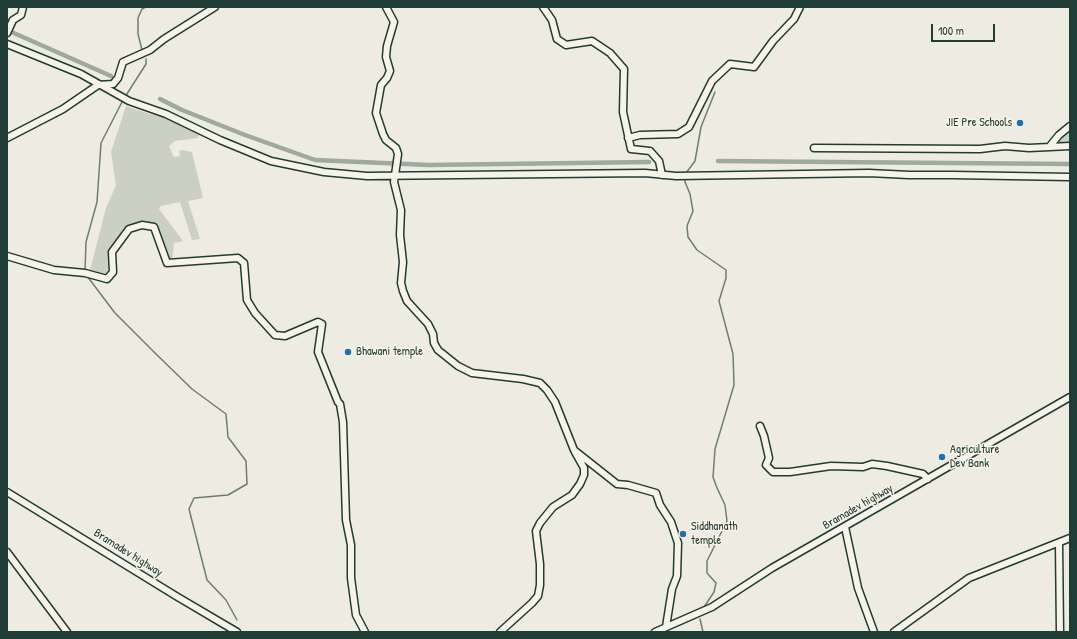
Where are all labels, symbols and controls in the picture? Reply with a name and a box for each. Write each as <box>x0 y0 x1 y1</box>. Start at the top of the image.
scale bar <box>933 16 997 42</box>
text: 100 m <box>938 22 964 39</box>
place label: JIE Pre Schools <box>946 116 1012 130</box>
marker: JIE Pre Schools <box>1015 118 1025 128</box>
place label: Bhawani temple <box>356 345 423 359</box>
marker: Bhawani temple <box>343 347 353 357</box>
place label: Agriculture Dev Bank <box>950 443 999 471</box>
marker: Agriculture Dev Bank <box>937 452 947 462</box>
street label: Bramadev highway <box>820 481 896 533</box>
place label: Siddhanath temple <box>691 520 738 548</box>
street label: Bramadev highway <box>91 526 165 580</box>
marker: Siddhanath temple <box>678 529 688 539</box>

